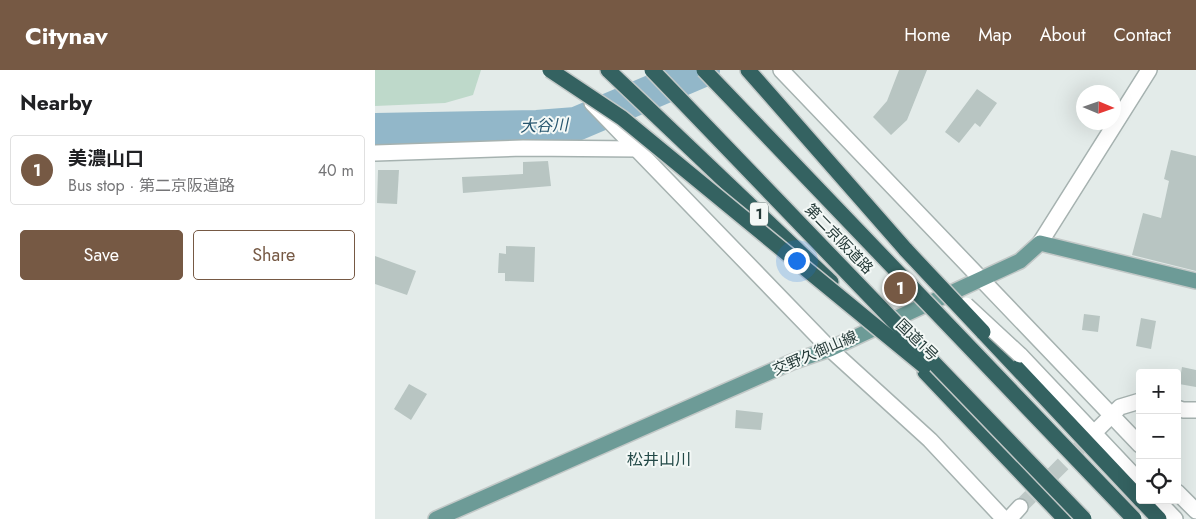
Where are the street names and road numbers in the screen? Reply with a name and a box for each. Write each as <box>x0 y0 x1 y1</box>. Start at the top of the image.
street label: 第二京阪道路 <box>800 199 878 279</box>
road number: 1 <box>750 202 768 226</box>
street label: 国道1号 <box>891 314 943 366</box>
street label: 交野久御山線 <box>769 325 861 381</box>

